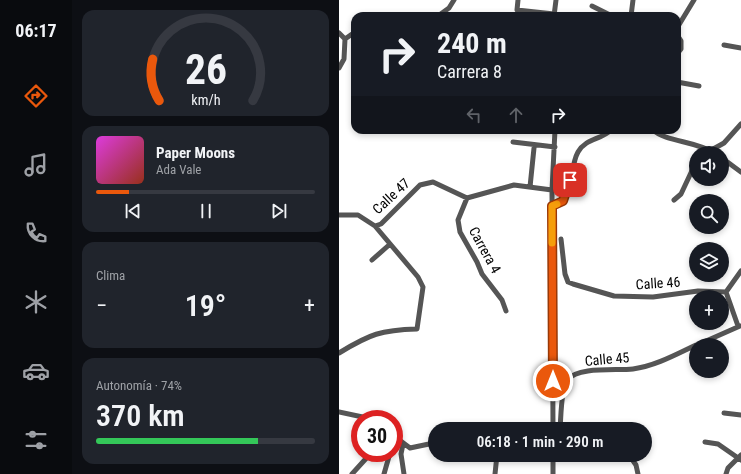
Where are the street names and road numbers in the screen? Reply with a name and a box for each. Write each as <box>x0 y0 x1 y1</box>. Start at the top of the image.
street label: Calle 47 <box>369 175 413 217</box>
street label: Carrera 4 <box>466 224 504 276</box>
street label: Calle 46 <box>635 273 681 293</box>
street label: Calle 45 <box>584 349 630 369</box>

